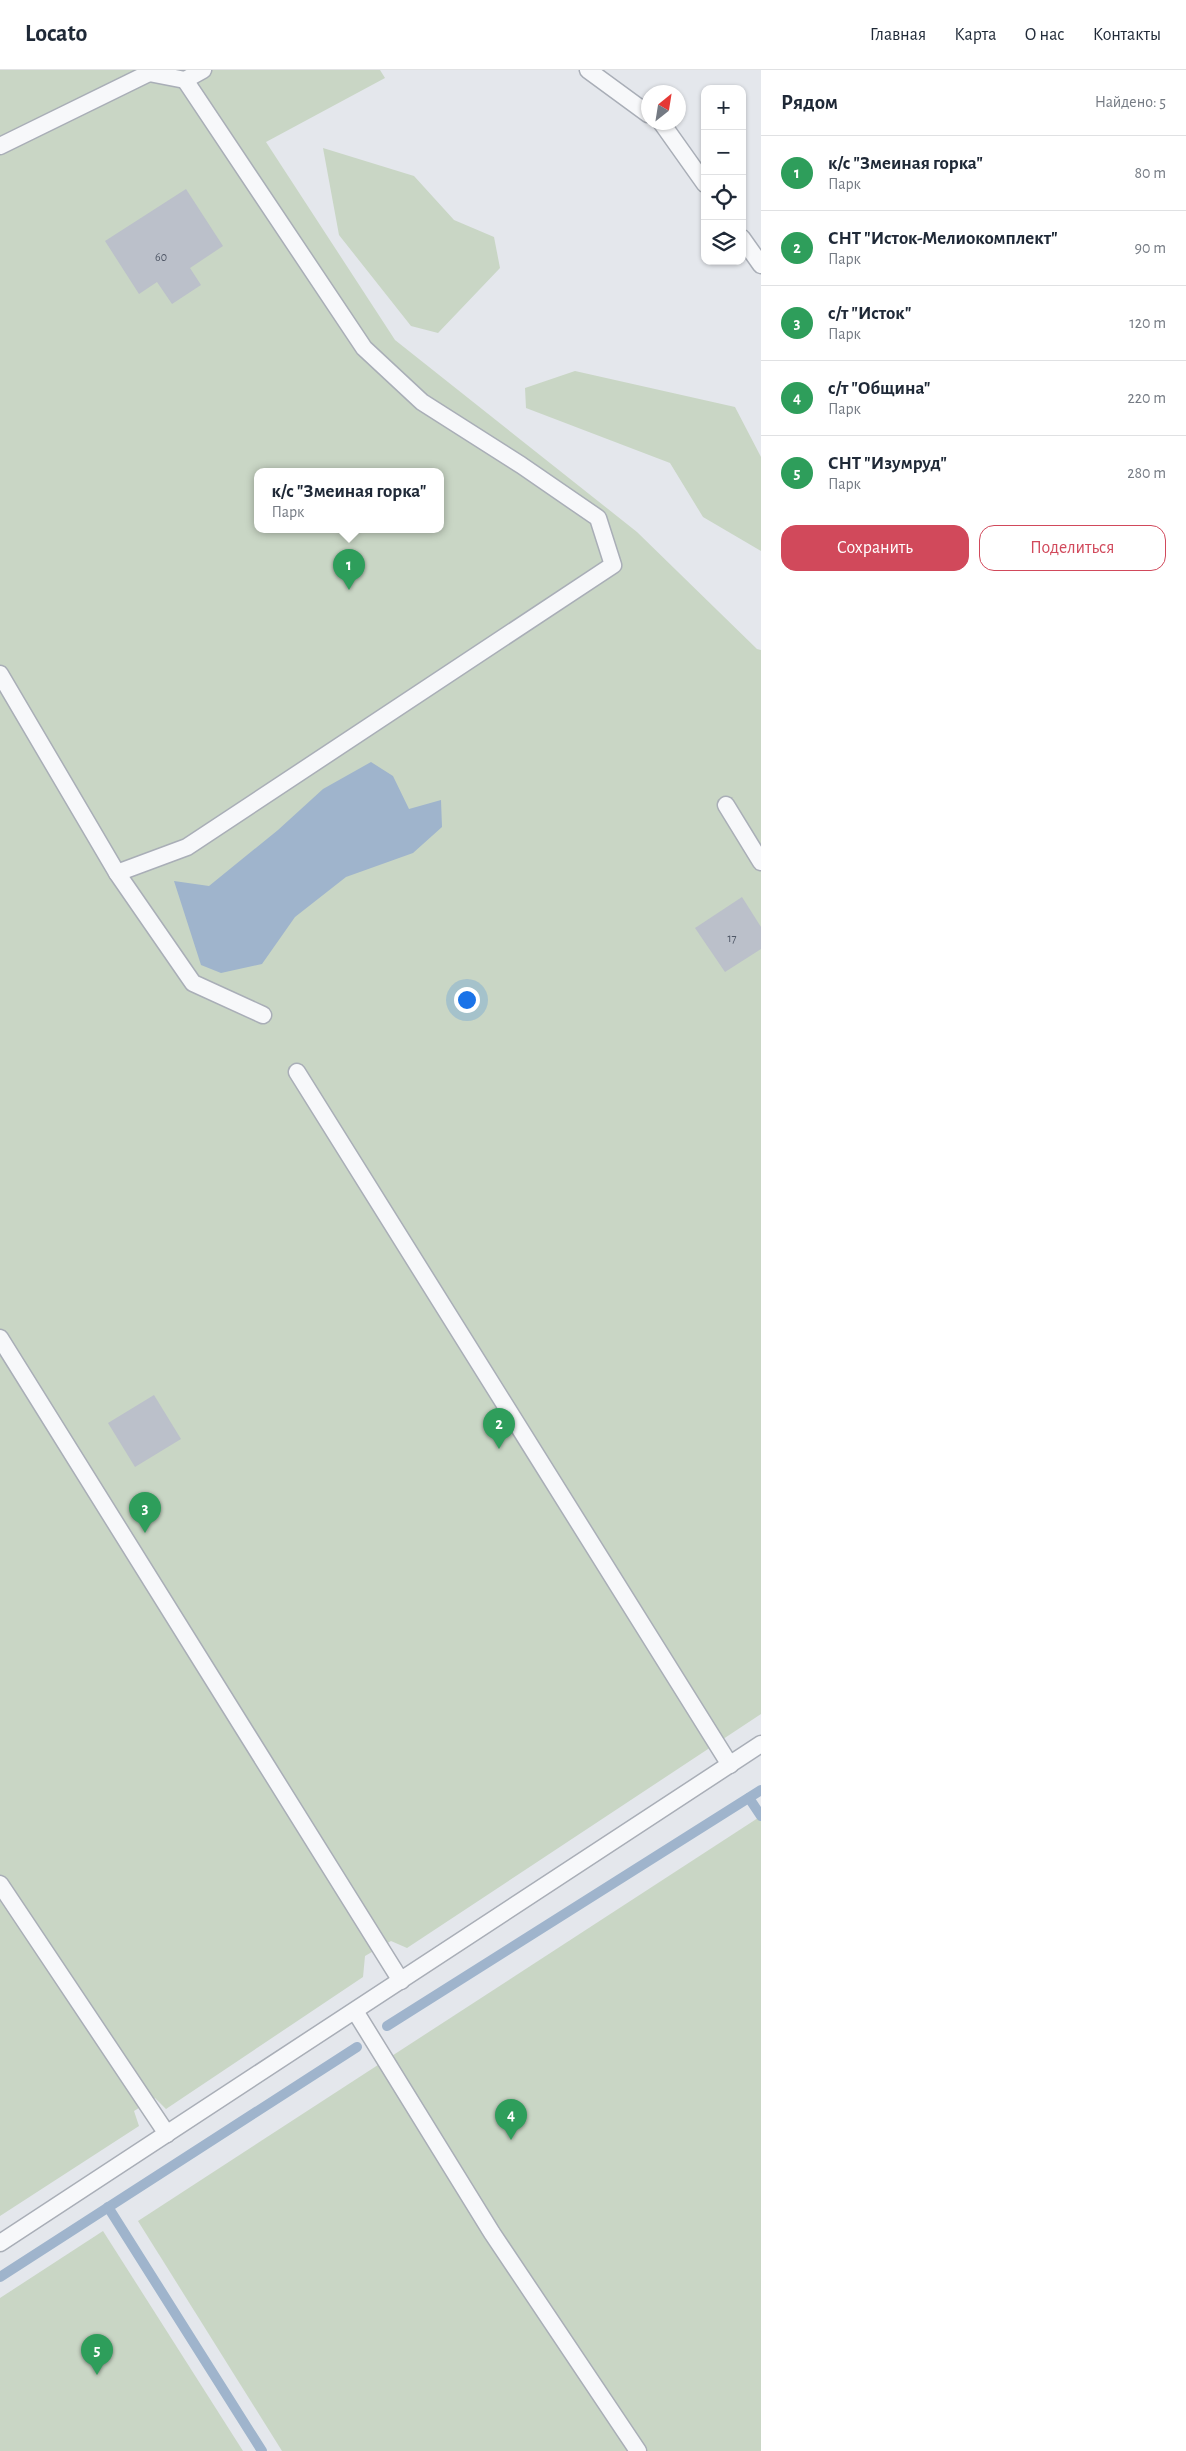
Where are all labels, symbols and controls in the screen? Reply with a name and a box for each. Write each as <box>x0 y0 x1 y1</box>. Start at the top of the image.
text: Locato <box>25 22 87 46</box>
text: Главная <box>870 26 926 44</box>
text: Карта <box>954 26 996 44</box>
text: О нас <box>1024 26 1065 44</box>
text: Контакты <box>1093 26 1161 44</box>
north arrow <box>641 85 686 130</box>
map controls <box>701 85 746 265</box>
button: + <box>701 85 746 130</box>
text: Рядом <box>781 92 838 113</box>
text: Найдено: 5 <box>1095 94 1166 110</box>
button: − <box>701 130 746 175</box>
text: к/с "Змеиная горка" <box>828 154 983 173</box>
text: 1 <box>794 165 800 181</box>
text: 80 m <box>1135 165 1166 181</box>
button: locate <box>701 175 746 220</box>
text: Парк <box>828 176 861 192</box>
button: layers <box>701 220 746 265</box>
text: СНТ "Исток-Мелиокомплект" <box>828 229 1058 248</box>
text: 2 <box>793 240 801 256</box>
text: 90 m <box>1135 240 1166 256</box>
house number: 60 <box>155 251 167 263</box>
text: Парк <box>828 251 861 267</box>
text: с/т "Исток" <box>828 304 911 323</box>
text: 3 <box>794 315 800 331</box>
text: 120 m <box>1129 315 1166 331</box>
text: Парк <box>828 326 861 342</box>
text: с/т "Община" <box>828 379 931 398</box>
text: 4 <box>793 390 801 406</box>
text: 220 m <box>1128 390 1166 406</box>
text: Парк <box>828 401 861 417</box>
text: СНТ "Изумруд" <box>828 454 947 473</box>
text: 5 <box>794 465 800 481</box>
text: 280 m <box>1127 465 1166 481</box>
popup <box>254 468 444 533</box>
text: Парк <box>828 476 861 492</box>
text: к/с "Змеиная горка" <box>272 482 426 501</box>
text: Парк <box>272 504 304 520</box>
button: Сохранить <box>781 525 969 571</box>
button: Поделиться <box>979 525 1166 571</box>
pin: 1 <box>333 549 365 590</box>
house number: 17 <box>727 932 737 944</box>
your location <box>454 987 480 1013</box>
pin: 2 <box>483 1408 515 1449</box>
pin: 3 <box>129 1492 161 1533</box>
pin: 4 <box>495 2099 527 2140</box>
pin: 5 <box>81 2334 113 2375</box>

